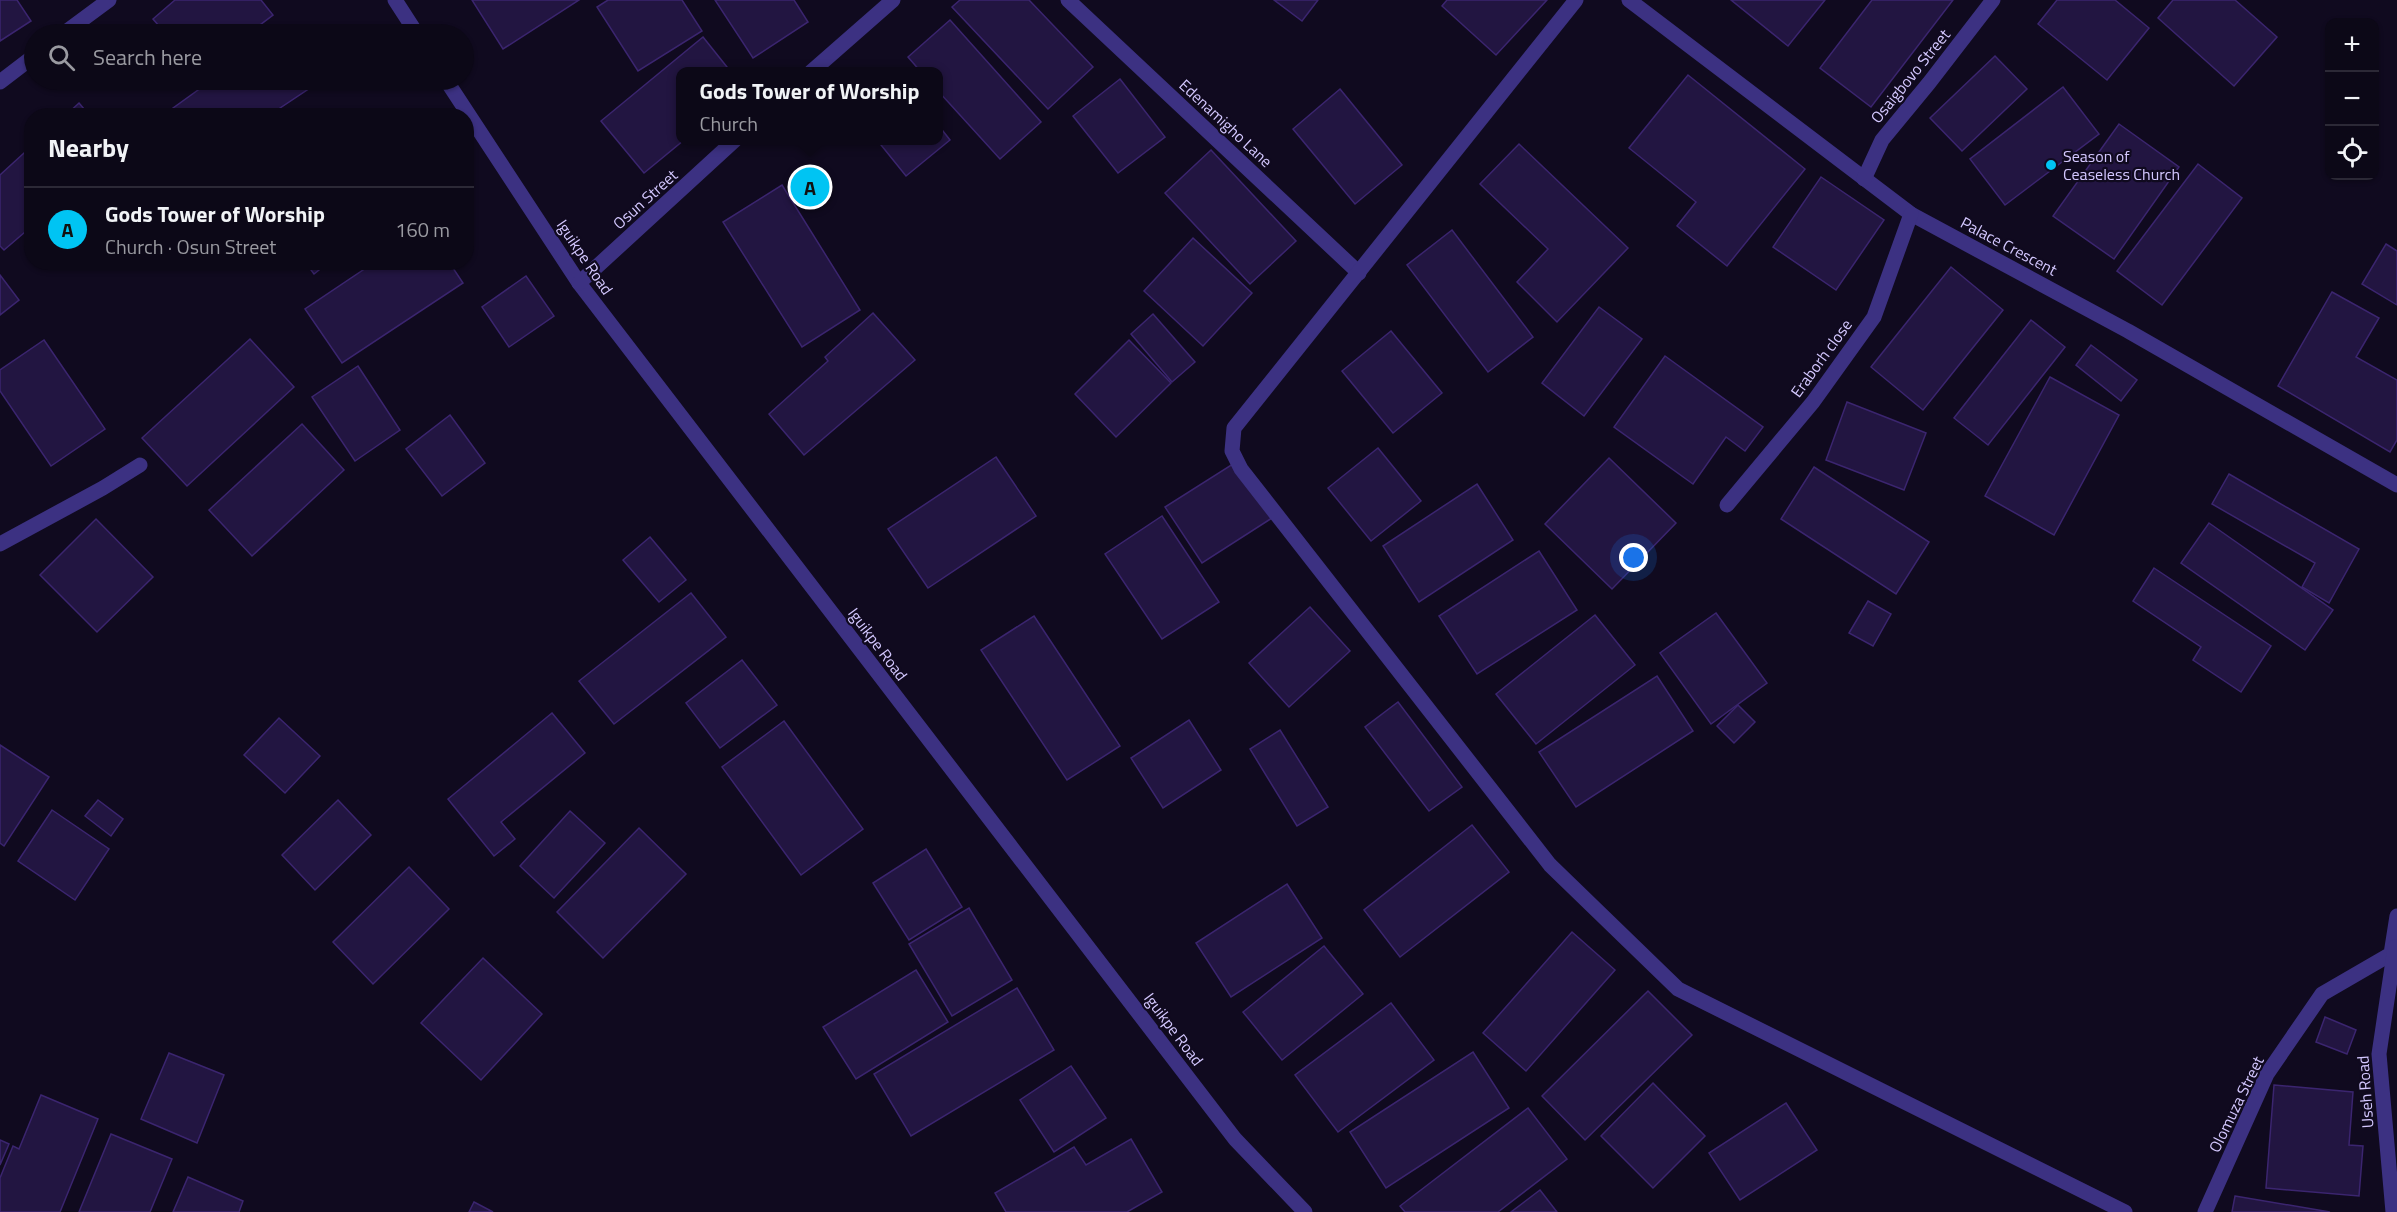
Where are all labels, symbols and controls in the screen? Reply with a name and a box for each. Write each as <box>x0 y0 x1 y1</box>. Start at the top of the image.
map controls <box>2325 18 2379 180</box>
button: + <box>2325 18 2379 72</box>
street label: Osaigbovo Street <box>1864 23 1956 128</box>
search box <box>24 24 474 90</box>
text: Search here <box>93 40 202 74</box>
icon: search <box>45 41 78 74</box>
popup <box>676 67 943 145</box>
button: − <box>2325 72 2379 126</box>
street label: Edenamigho Lane <box>1174 73 1278 173</box>
text: Gods Tower of Worship <box>700 74 919 108</box>
text: Church <box>700 108 758 139</box>
button: locate <box>2325 126 2379 180</box>
text: Nearby <box>48 128 129 167</box>
place label: Season of Ceaseless Church <box>2063 144 2180 186</box>
marker: Season of Ceaseless Church <box>2044 158 2058 172</box>
street label: Osun Street <box>607 163 683 235</box>
pin: A <box>790 164 830 210</box>
text: Gods Tower of Worship <box>105 197 325 231</box>
street label: Palace Crescent <box>1956 210 2062 282</box>
text: A <box>61 214 74 245</box>
text: 160 m <box>395 214 450 245</box>
street label: Iguikpe Road <box>551 214 619 300</box>
text: Church · Osun Street <box>105 231 276 262</box>
street label: Eraborh close <box>1784 314 1858 402</box>
your location <box>1619 543 1648 572</box>
street label: Iguikpe Road <box>842 602 914 686</box>
street label: Iguikpe Road <box>1138 987 1210 1071</box>
street label: Olomuza Street <box>2202 1051 2270 1156</box>
street label: Useh Road <box>2351 1055 2379 1129</box>

